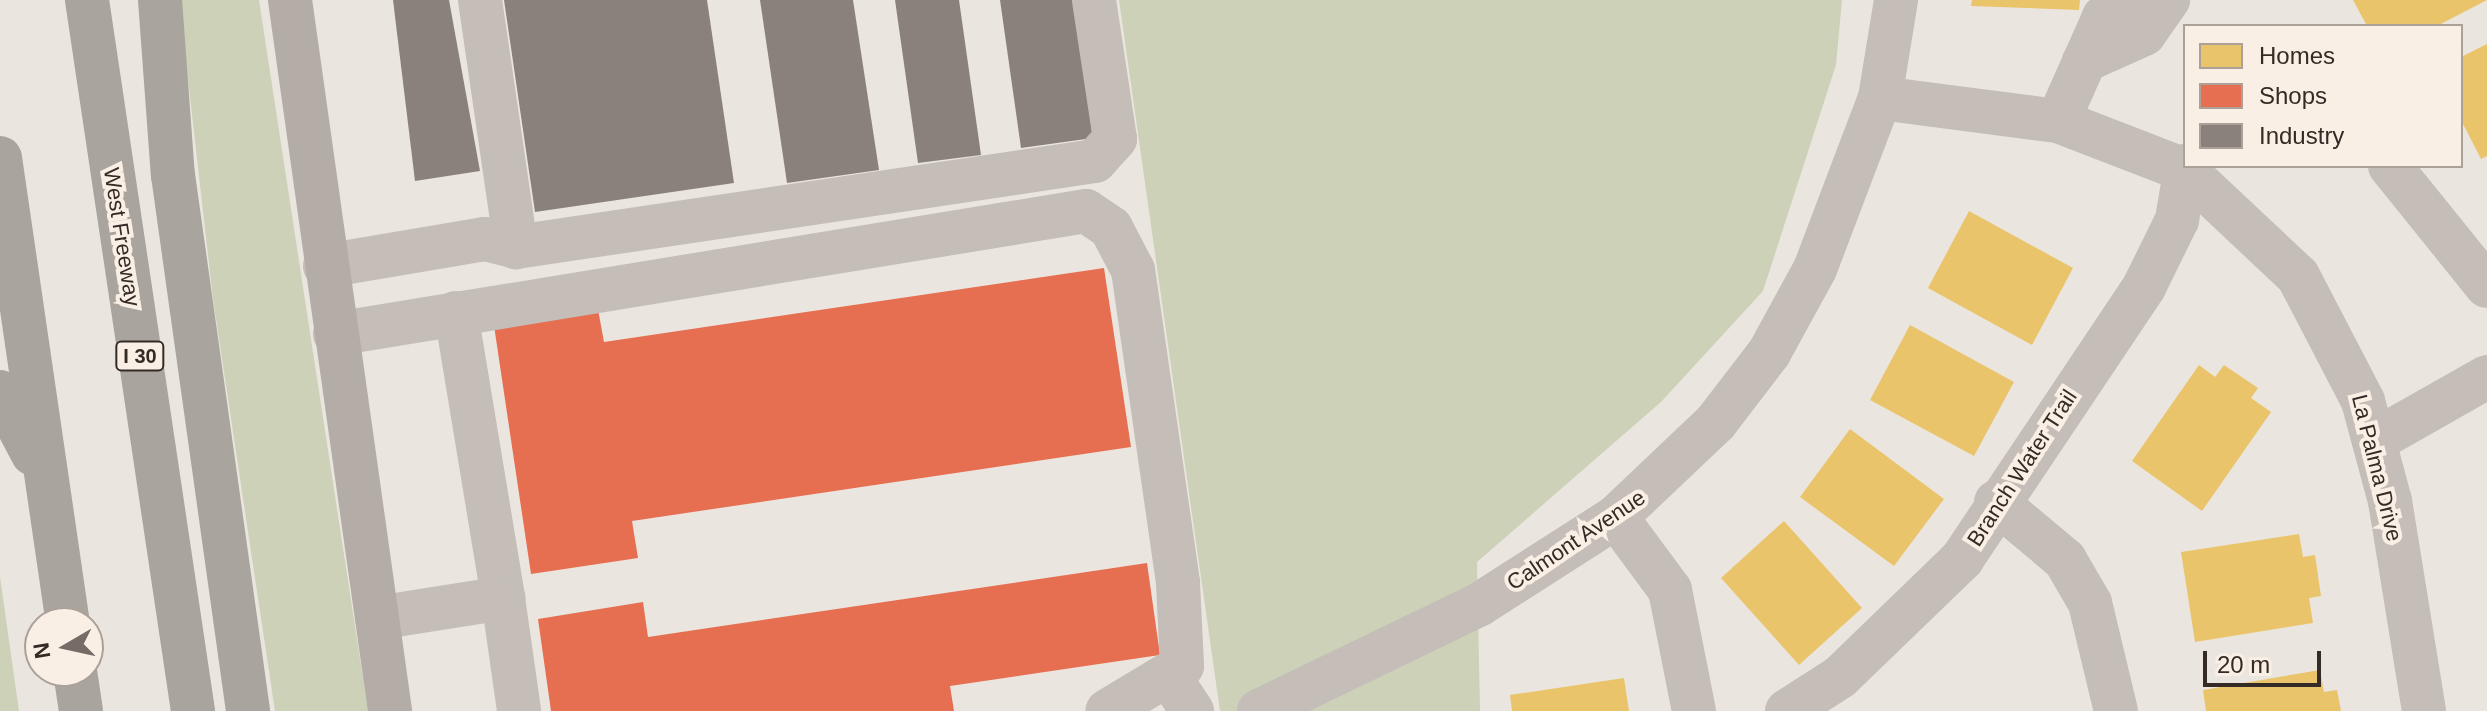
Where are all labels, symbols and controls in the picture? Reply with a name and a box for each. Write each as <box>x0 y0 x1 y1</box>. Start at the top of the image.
legend <box>2183 24 2463 168</box>
text: Homes <box>2259 42 2335 69</box>
text: Shops <box>2259 82 2327 109</box>
text: Industry <box>2259 122 2344 149</box>
street label: West Freeway <box>98 166 146 308</box>
road number: I 30 <box>114 340 166 372</box>
street label: Branch Water Trail <box>1961 385 2083 551</box>
street label: La Palma Drive <box>2346 392 2408 544</box>
street label: Calmont Avenue <box>1501 484 1651 596</box>
north arrow <box>24 607 104 687</box>
scale bar <box>2207 635 2325 685</box>
text: N <box>28 641 55 660</box>
text: 20 m <box>2217 651 2270 678</box>

